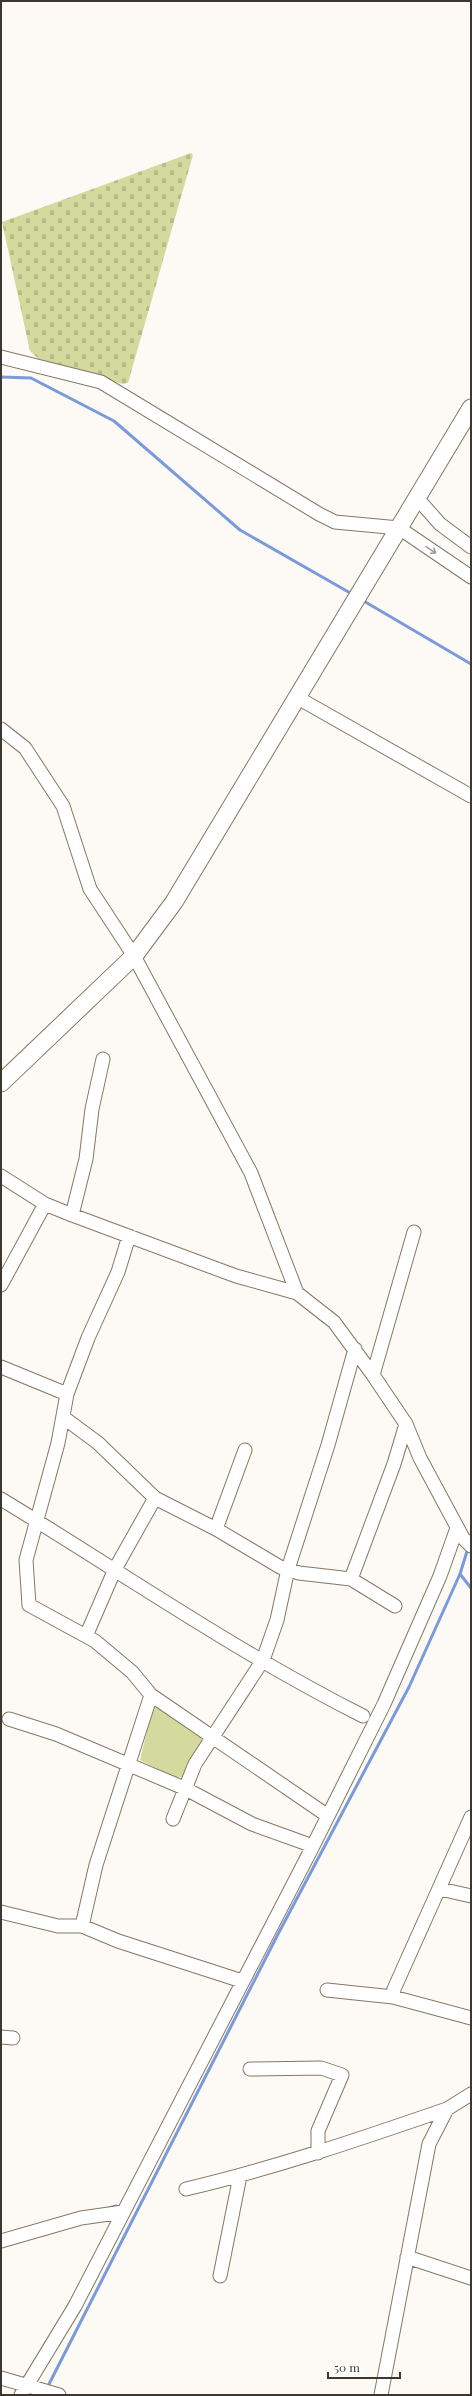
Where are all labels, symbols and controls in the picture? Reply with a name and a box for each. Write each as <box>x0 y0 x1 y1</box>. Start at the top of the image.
one-way arrow <box>425 546 436 554</box>
scale bar <box>328 2354 400 2380</box>
text: 50 m <box>334 2359 360 2375</box>

